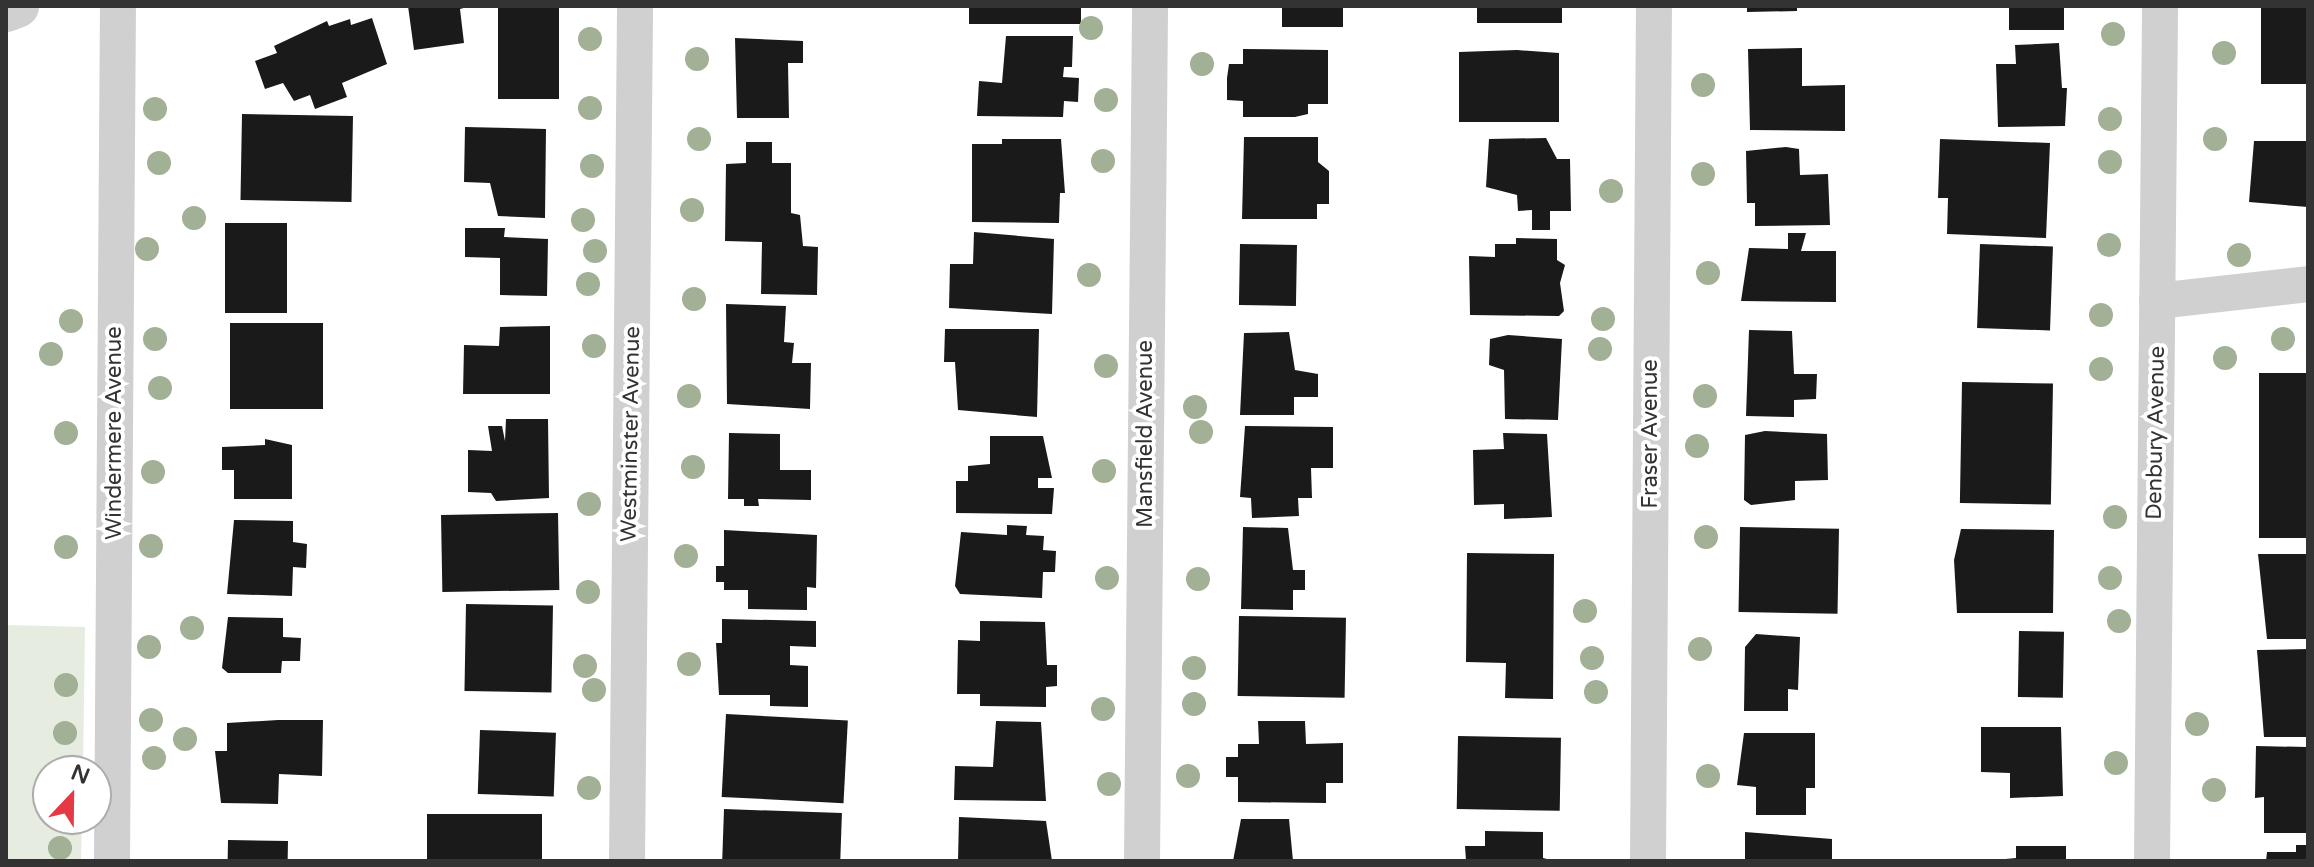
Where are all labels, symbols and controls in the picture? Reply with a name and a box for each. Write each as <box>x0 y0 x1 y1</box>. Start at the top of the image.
street label: Windermere Avenue <box>102 326 128 540</box>
street label: Westminster Avenue <box>616 326 646 542</box>
street label: Mansfield Avenue <box>1133 340 1159 528</box>
street label: Denbury Avenue <box>2141 346 2171 520</box>
street label: Fraser Avenue <box>1638 359 1664 509</box>
north arrow <box>32 755 112 835</box>
text: N <box>67 759 93 790</box>

